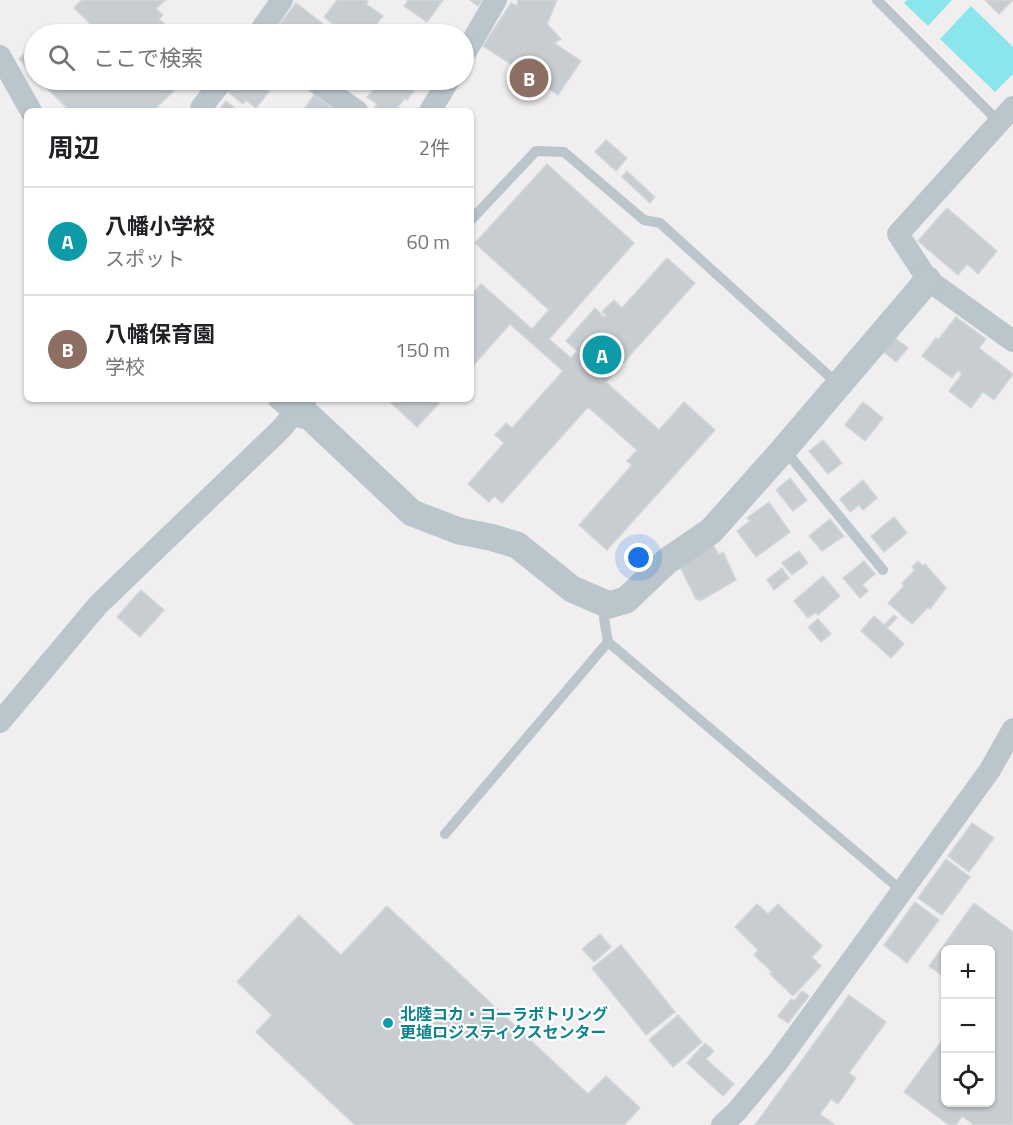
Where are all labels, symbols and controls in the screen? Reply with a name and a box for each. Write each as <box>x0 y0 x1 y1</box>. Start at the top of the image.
search box <box>24 24 474 90</box>
icon: search <box>45 41 78 74</box>
text: ここで検索 <box>93 41 203 75</box>
pin: B <box>510 56 548 100</box>
text: 周辺 <box>48 128 100 167</box>
text: 2件 <box>419 132 450 163</box>
text: 八幡小学校 <box>105 209 215 243</box>
text: A <box>61 226 74 257</box>
text: 60 m <box>406 226 450 257</box>
text: スポット <box>105 243 185 274</box>
text: 八幡保育園 <box>105 317 215 351</box>
pin: A <box>582 332 622 378</box>
text: B <box>61 334 74 365</box>
text: 150 m <box>395 334 450 365</box>
text: 学校 <box>105 351 145 382</box>
your location <box>624 543 653 572</box>
map controls <box>941 945 995 1107</box>
button: + <box>941 945 995 999</box>
button: − <box>941 999 995 1053</box>
place label: 北陸コカ・コーラボトリング 更埴ロジスティクスセンター <box>400 1002 608 1044</box>
marker: 北陸コカ・コーラボトリング 更埴ロジスティクスセンター <box>381 1016 395 1030</box>
button: locate <box>941 1053 995 1107</box>

